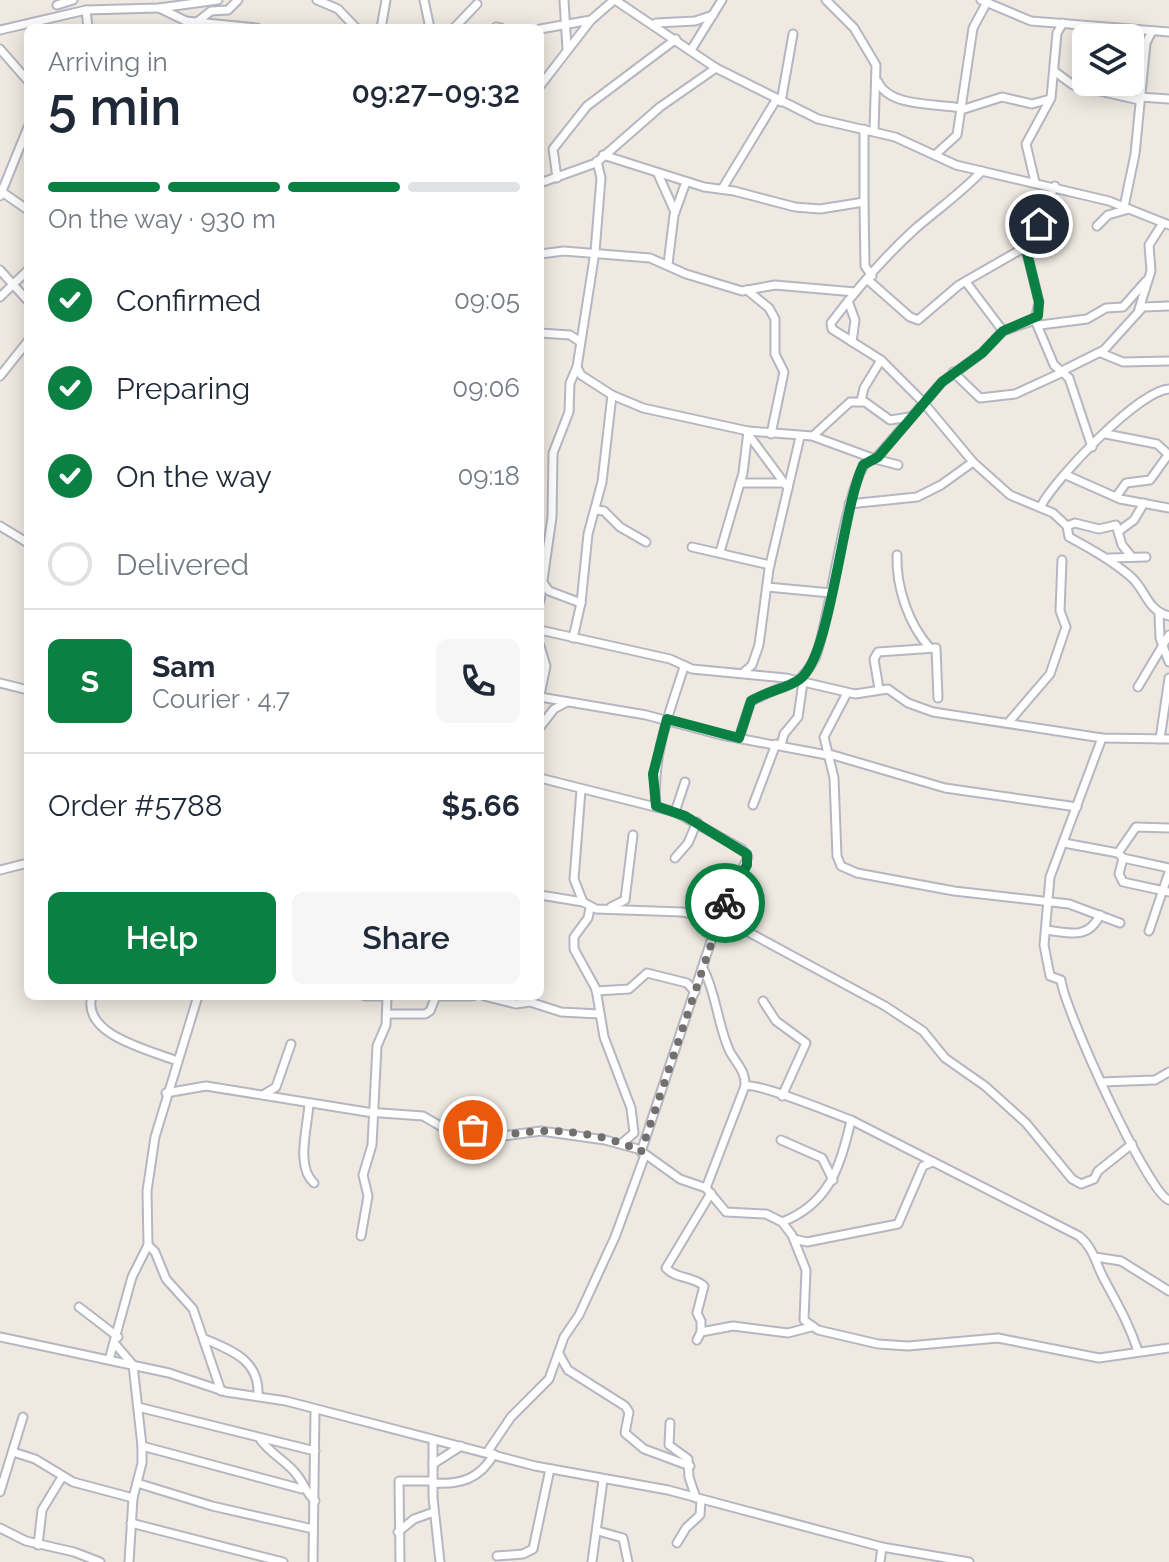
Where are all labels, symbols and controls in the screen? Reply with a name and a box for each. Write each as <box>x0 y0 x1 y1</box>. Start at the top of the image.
map controls <box>1072 24 1144 96</box>
button: layers <box>1072 24 1144 96</box>
text: Arriving in <box>48 47 168 77</box>
text: 09:27–09:32 <box>352 75 520 110</box>
text: 5 min <box>48 76 181 137</box>
pin <box>1005 190 1073 258</box>
icon: home <box>1017 202 1061 246</box>
text: On the way · 930 m <box>48 204 276 234</box>
icon: check <box>48 278 92 322</box>
text: Confirmed <box>116 283 261 318</box>
text: 09:05 <box>454 285 520 315</box>
icon: check <box>48 366 92 410</box>
text: Preparing <box>116 371 250 406</box>
text: 09:06 <box>452 373 520 403</box>
icon: check <box>48 454 92 498</box>
text: On the way <box>116 459 272 494</box>
text: 09:18 <box>457 461 520 491</box>
text: Delivered <box>116 547 249 582</box>
button: phone <box>436 639 520 723</box>
text: Sam <box>152 649 215 684</box>
text: S <box>81 664 99 699</box>
text: Courier · 4.7 <box>152 684 290 714</box>
text: Order #5788 <box>48 788 223 823</box>
text: $5.66 <box>441 788 520 823</box>
courier <box>685 863 765 943</box>
icon: bike <box>703 881 747 925</box>
button: Help <box>48 892 276 984</box>
button: Share <box>292 892 520 984</box>
pin <box>439 1096 507 1164</box>
icon: bag <box>451 1108 495 1152</box>

